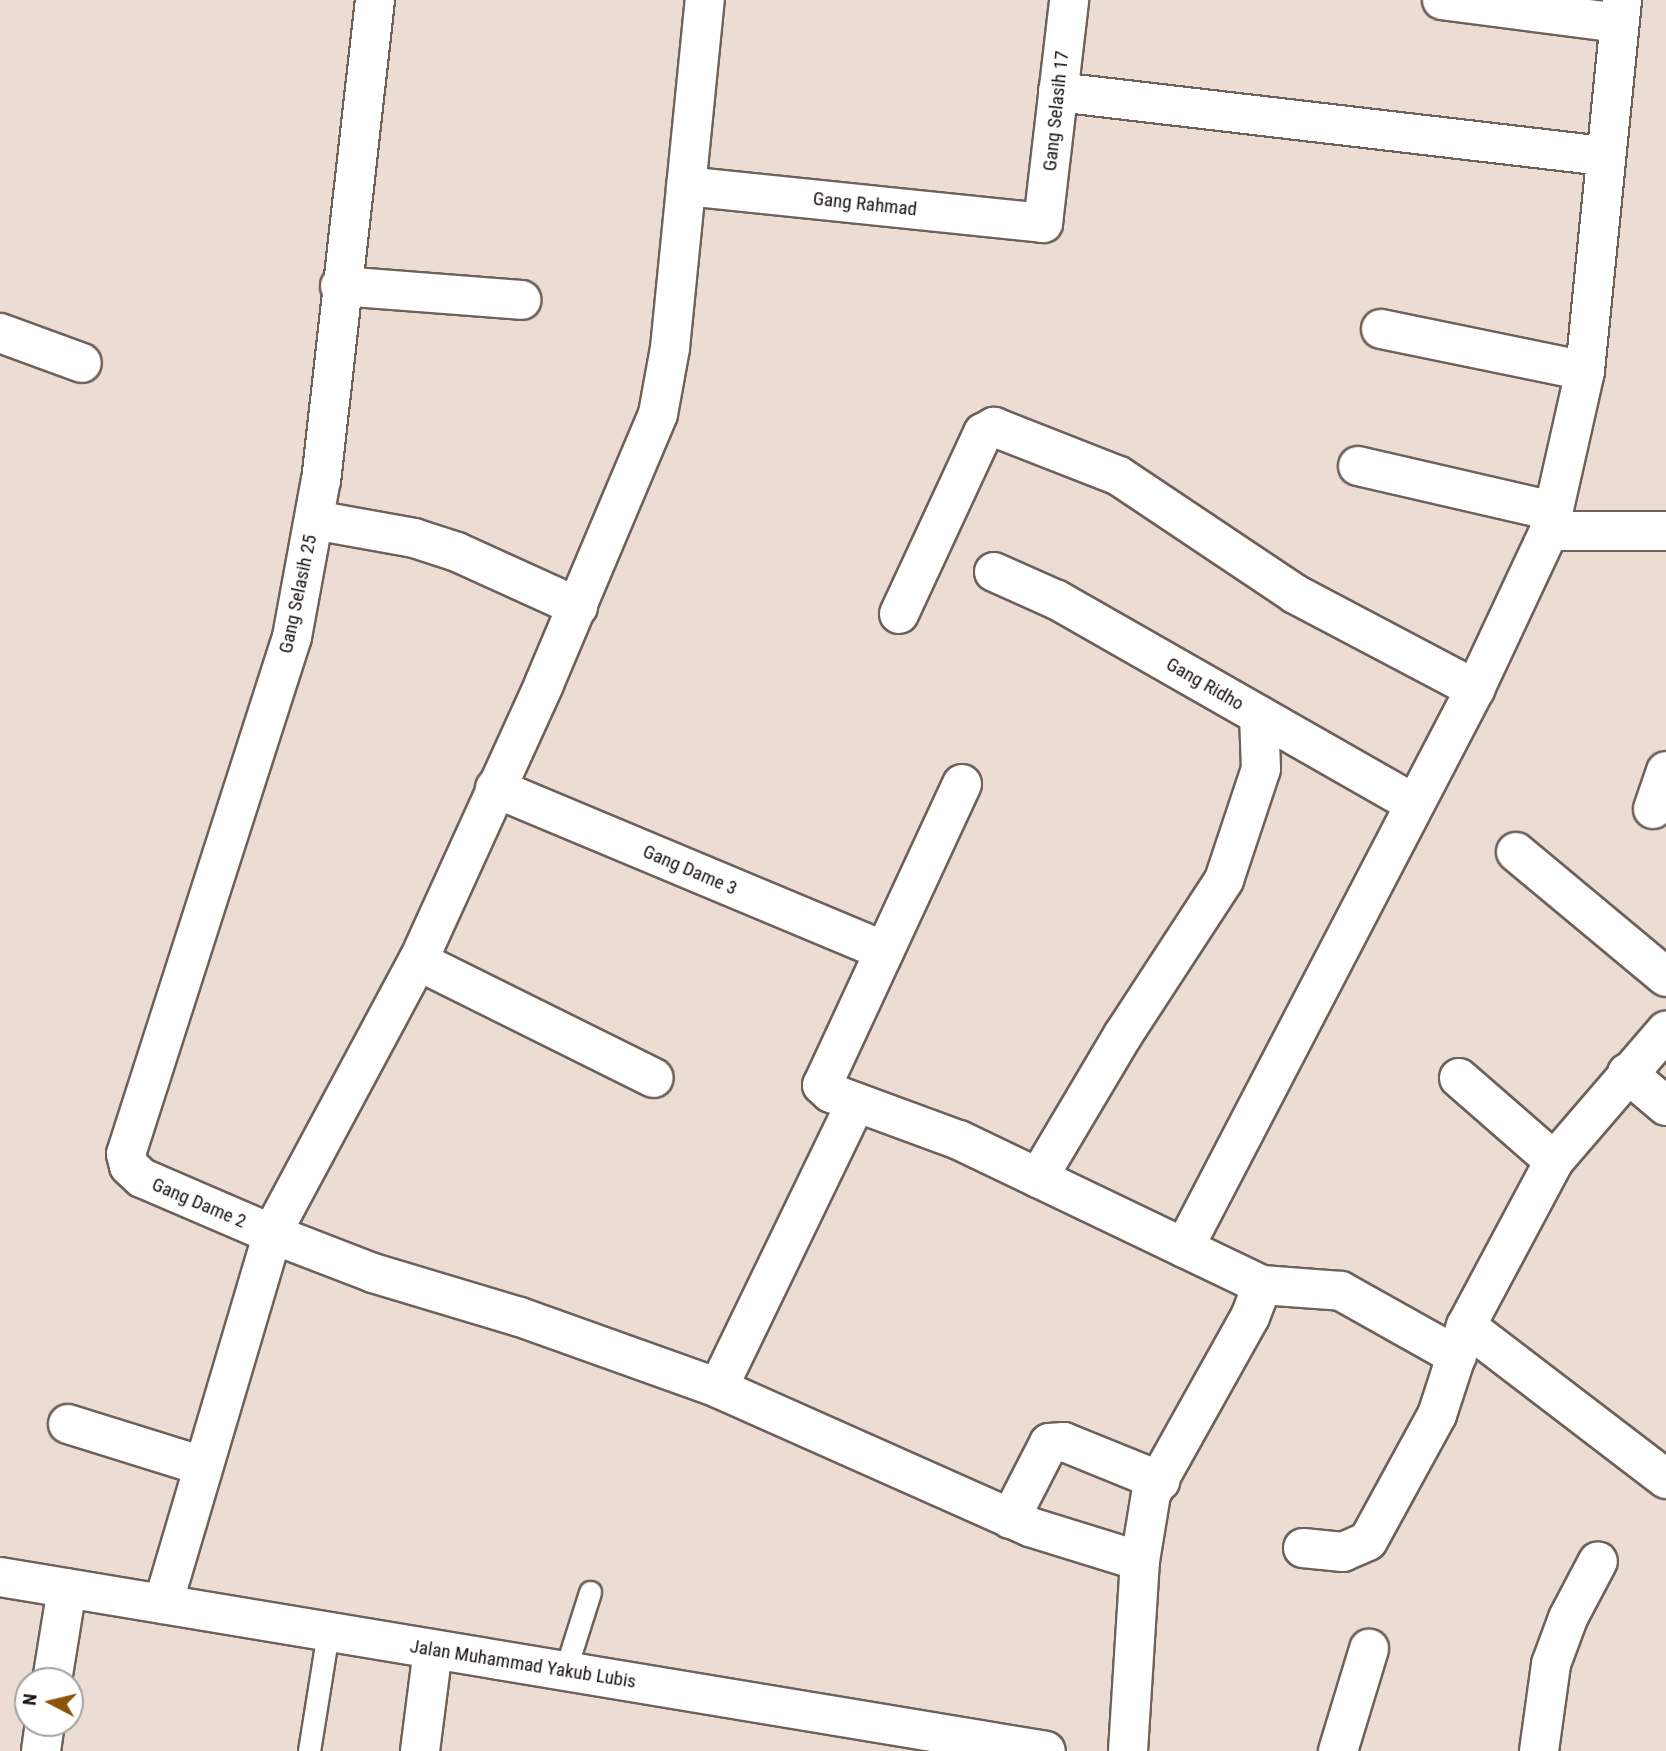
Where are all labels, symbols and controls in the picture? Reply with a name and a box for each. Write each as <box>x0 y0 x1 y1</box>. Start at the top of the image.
street label: Gang Selasih 17 <box>1038 50 1074 172</box>
street label: Gang Rahmad <box>812 187 918 221</box>
street label: Gang Selasih 25 <box>274 533 322 655</box>
street label: Gang Ridho <box>1162 653 1248 715</box>
street label: Gang Dame 3 <box>639 840 741 900</box>
street label: Gang Dame 2 <box>148 1173 250 1233</box>
street label: Jalan Muhammad Yakub Lubis <box>408 1635 638 1693</box>
north arrow <box>14 1667 84 1737</box>
text: N <box>18 1692 42 1707</box>

